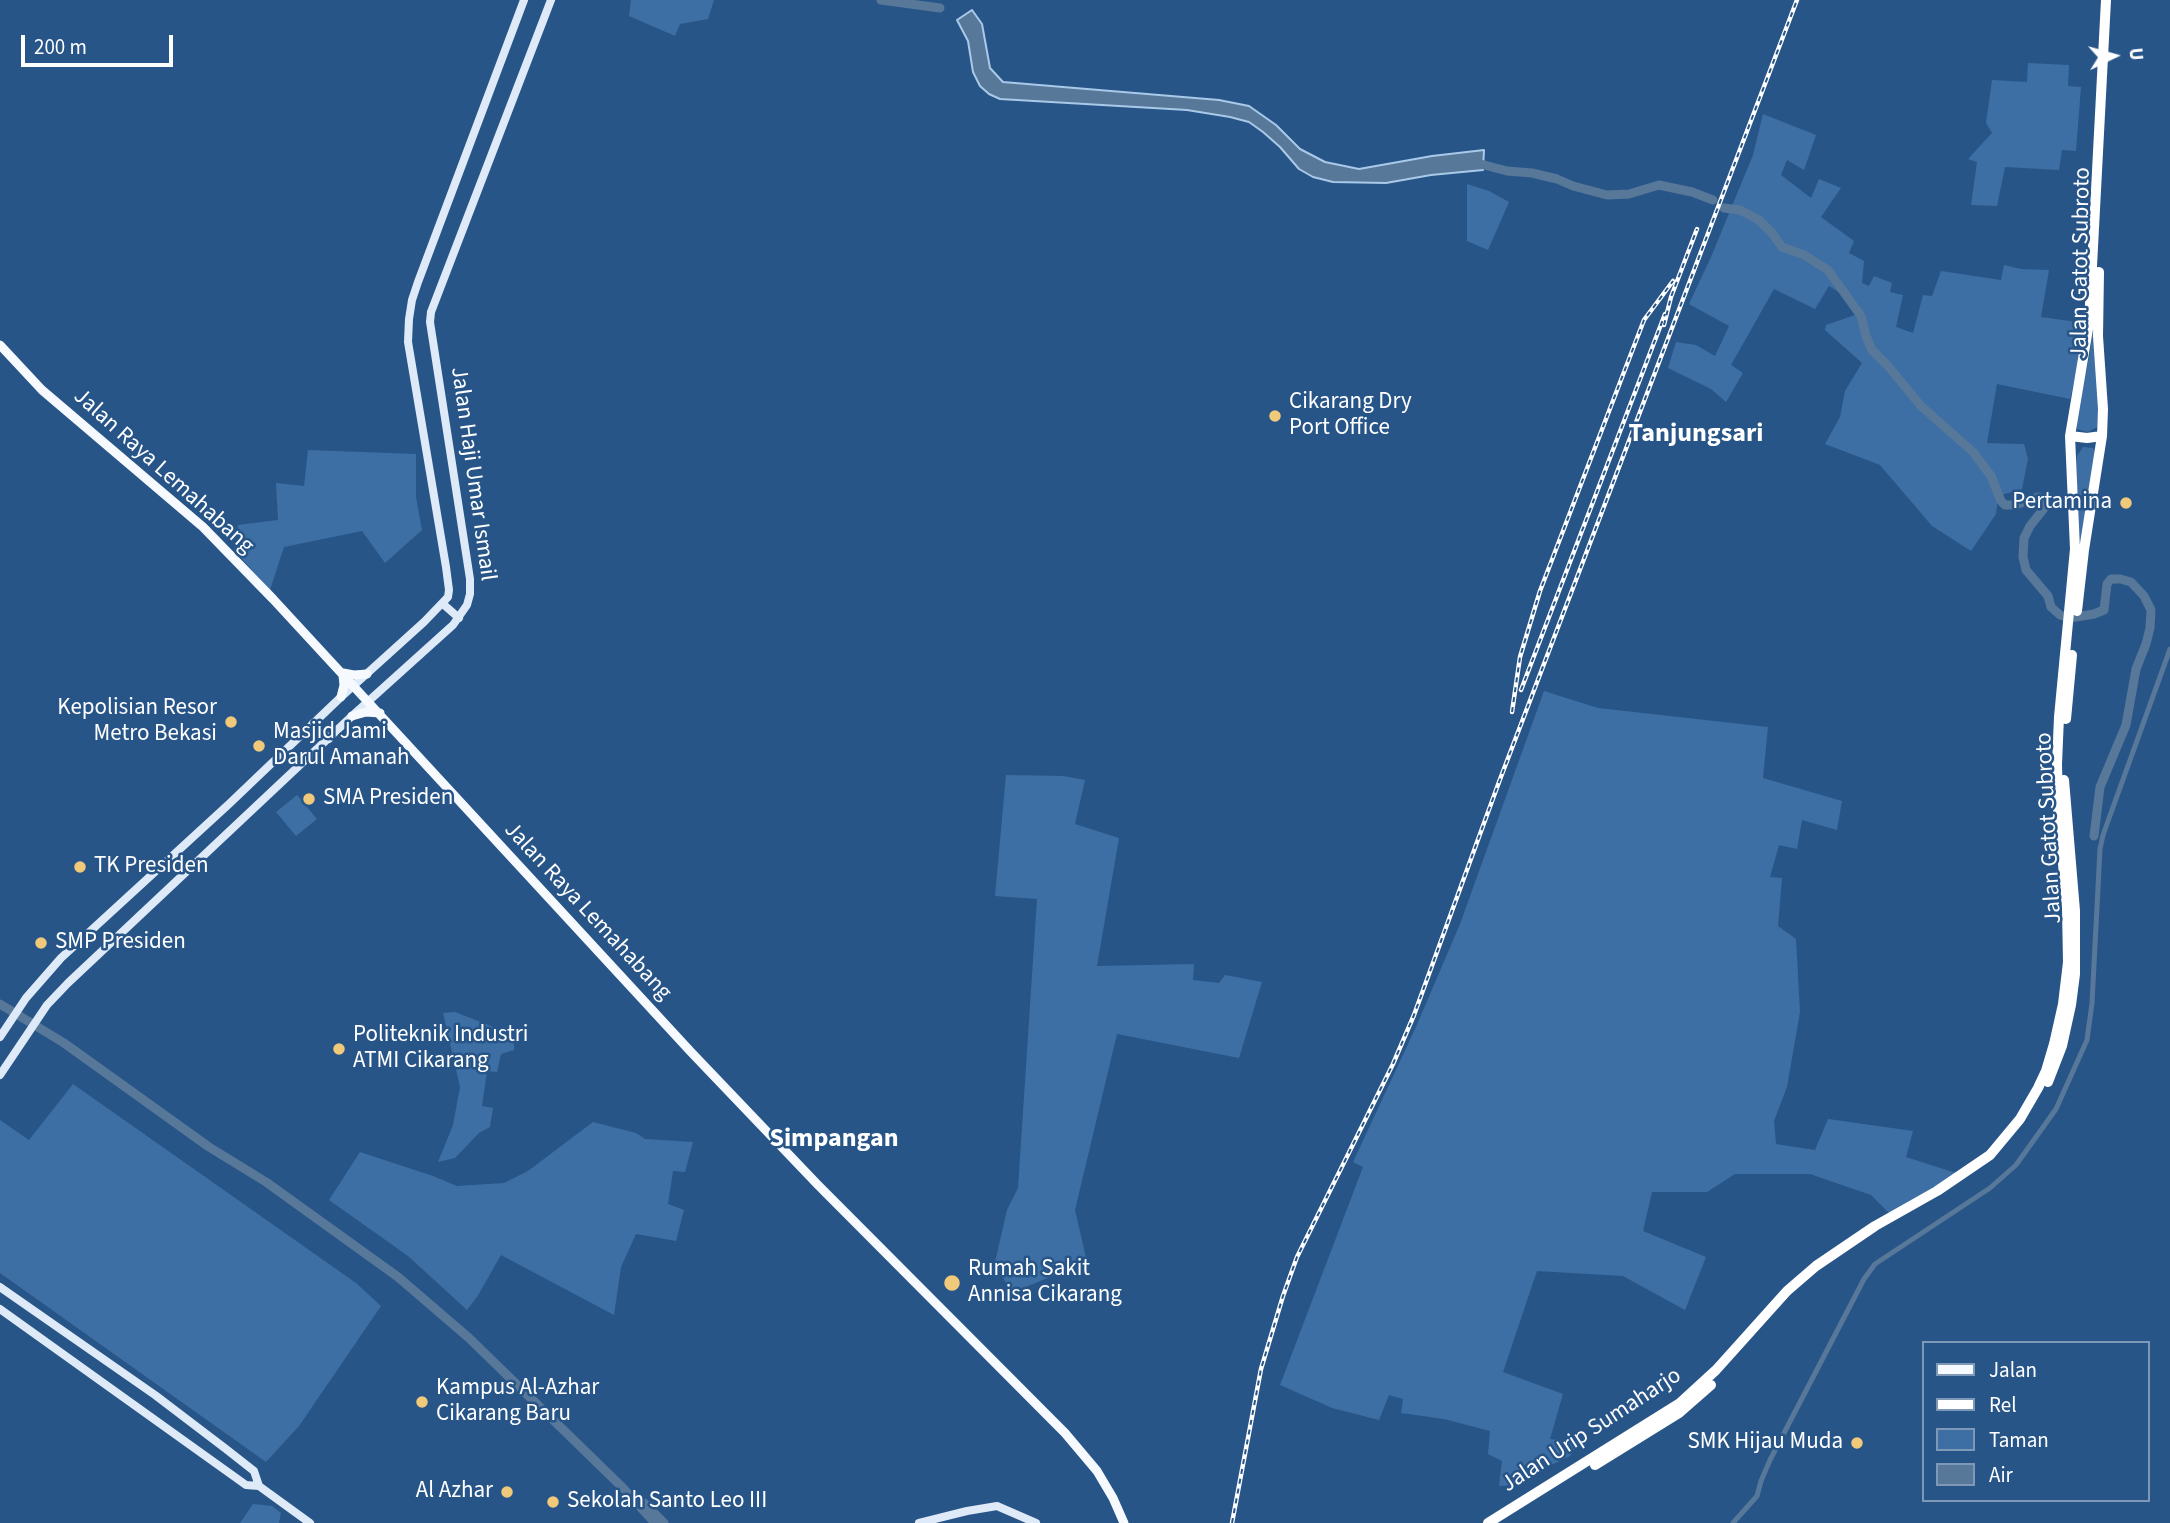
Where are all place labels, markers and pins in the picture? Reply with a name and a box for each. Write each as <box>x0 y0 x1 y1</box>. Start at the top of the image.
place label: Cikarang Dry Port Office <box>1289 389 1412 443</box>
marker: Cikarang Dry Port Office <box>1267 408 1283 424</box>
place label: Pertamina <box>2012 489 2112 517</box>
marker: Pertamina <box>2118 495 2134 511</box>
place label: Kepolisian Resor Metro Bekasi <box>57 695 217 749</box>
marker: Kepolisian Resor Metro Bekasi <box>223 714 239 730</box>
place label: Masjid Jami Darul Amanah <box>273 719 410 773</box>
marker: Masjid Jami Darul Amanah <box>251 738 267 754</box>
place label: SMA Presiden <box>323 785 453 813</box>
marker: SMA Presiden <box>301 791 317 807</box>
place label: TK Presiden <box>94 853 208 881</box>
marker: TK Presiden <box>72 859 88 875</box>
place label: SMP Presiden <box>55 929 186 957</box>
marker: SMP Presiden <box>33 935 49 951</box>
place label: Politeknik Industri ATMI Cikarang <box>353 1022 528 1076</box>
marker: Politeknik Industri ATMI Cikarang <box>331 1041 347 1057</box>
place label: Rumah Sakit Annisa Cikarang <box>968 1256 1122 1310</box>
marker: Rumah Sakit Annisa Cikarang <box>942 1273 962 1293</box>
place label: Kampus Al-Azhar Cikarang Baru <box>436 1375 599 1429</box>
marker: Kampus Al-Azhar Cikarang Baru <box>414 1394 430 1410</box>
place label: SMK Hijau Muda <box>1687 1429 1843 1457</box>
marker: SMK Hijau Muda <box>1849 1435 1865 1451</box>
place label: Al Azhar <box>416 1478 493 1506</box>
marker: Al Azhar <box>499 1484 515 1500</box>
place label: Sekolah Santo Leo III <box>567 1488 767 1516</box>
marker: Sekolah Santo Leo III <box>545 1494 561 1510</box>

